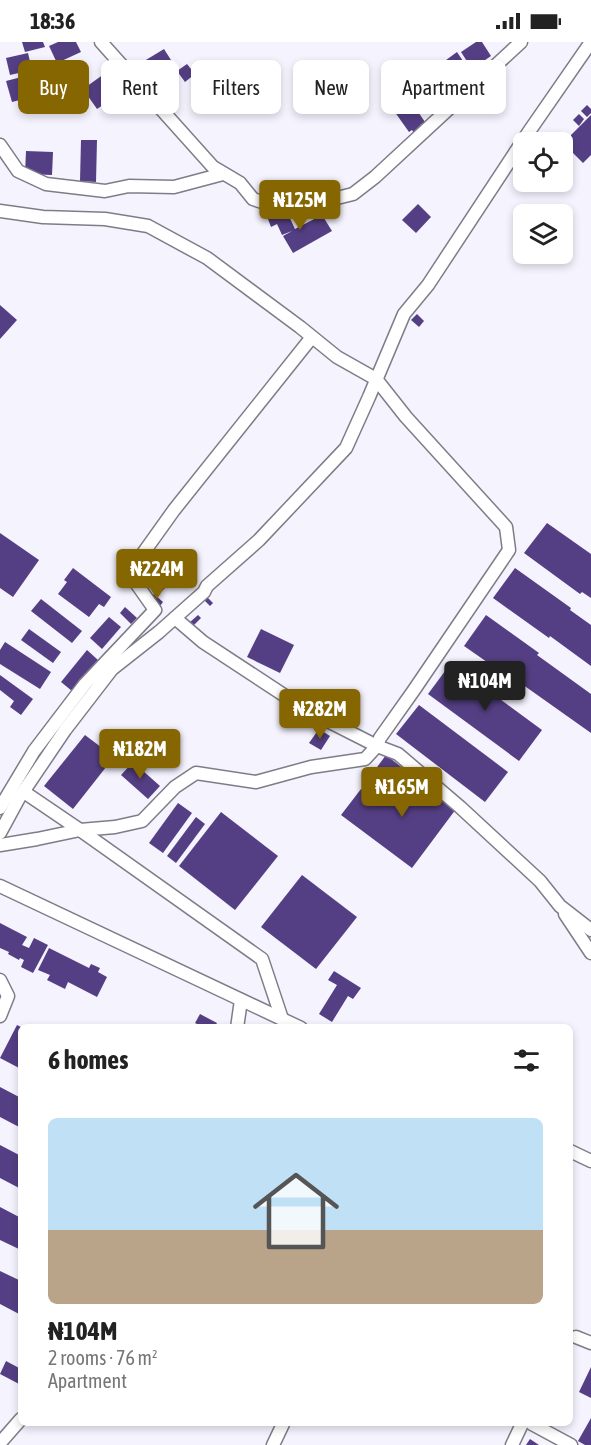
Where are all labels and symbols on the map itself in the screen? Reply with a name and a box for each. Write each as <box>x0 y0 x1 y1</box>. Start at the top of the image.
pin: ₦125M <box>258 180 342 231</box>
pin: ₦224M <box>115 549 199 600</box>
pin: ₦104M <box>443 661 527 712</box>
pin: ₦282M <box>278 689 362 740</box>
pin: ₦182M <box>98 729 182 780</box>
pin: ₦165M <box>360 767 444 818</box>

